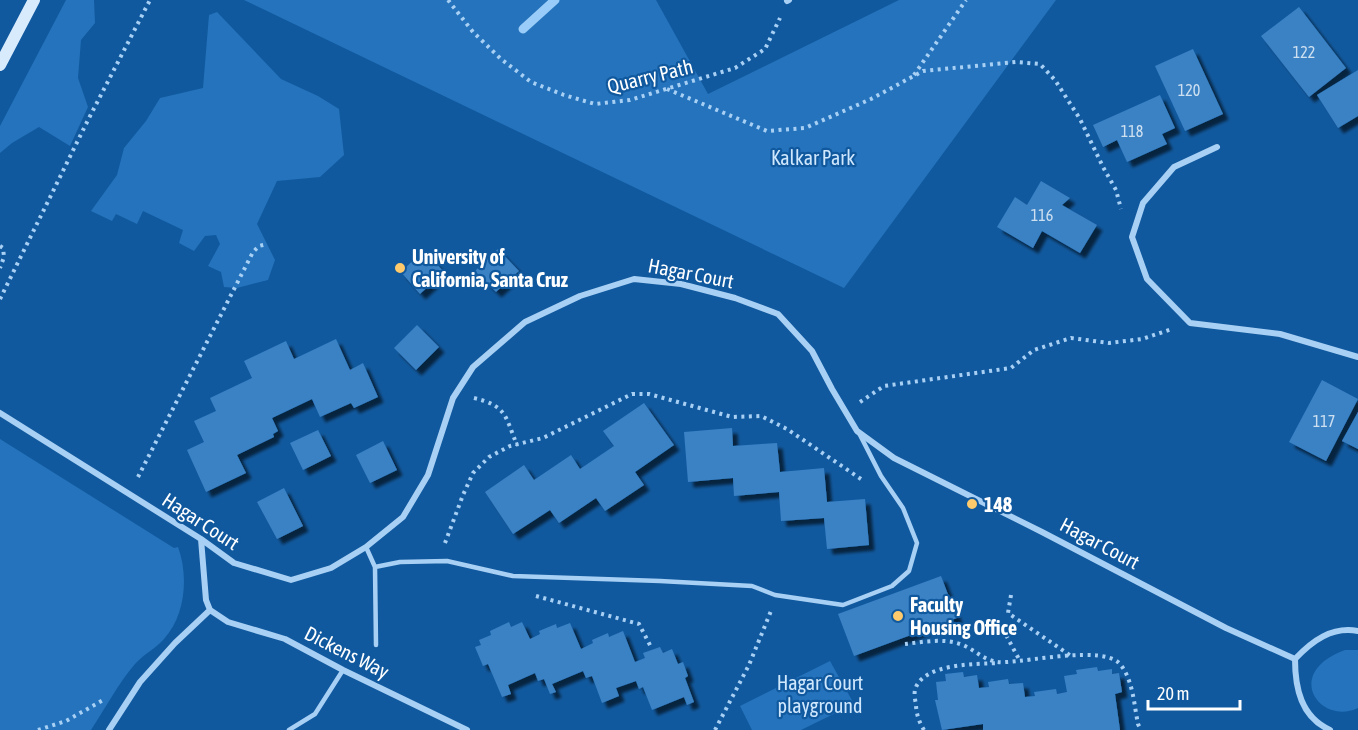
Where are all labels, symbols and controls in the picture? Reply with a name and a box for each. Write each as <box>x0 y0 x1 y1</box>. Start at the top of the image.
house number: 122 <box>1293 43 1315 61</box>
street label: Quarry Path <box>605 54 695 98</box>
house number: 120 <box>1178 81 1200 99</box>
house number: 118 <box>1121 122 1143 140</box>
park label: Kalkar Park <box>771 146 855 169</box>
house number: 116 <box>1031 206 1053 224</box>
place label: University of California, Santa Cruz <box>412 245 569 291</box>
street label: Hagar Court <box>646 253 736 293</box>
marker: University of California, Santa Cruz <box>393 261 407 275</box>
house number: 117 <box>1313 412 1335 430</box>
street label: Hagar Court <box>158 488 244 554</box>
place label: 148 <box>984 493 1013 516</box>
marker: 148 <box>965 497 979 511</box>
street label: Hagar Court <box>1056 513 1144 574</box>
place label: Faculty Housing Office <box>910 593 1017 639</box>
marker: Faculty Housing Office <box>891 609 905 623</box>
street label: Dickens Way <box>301 621 393 683</box>
park label: Hagar Court playground <box>777 671 864 717</box>
scale bar <box>1148 673 1240 711</box>
text: 20 m <box>1157 683 1189 704</box>

